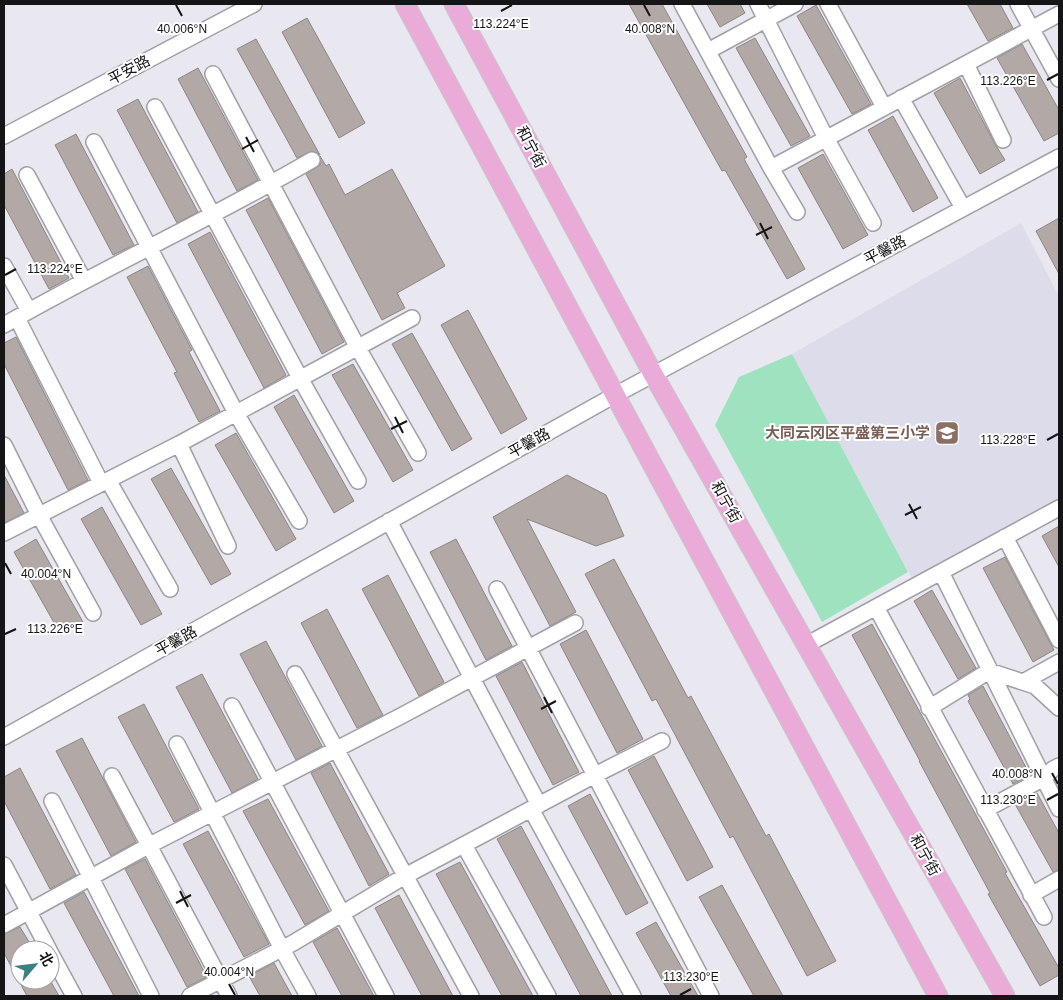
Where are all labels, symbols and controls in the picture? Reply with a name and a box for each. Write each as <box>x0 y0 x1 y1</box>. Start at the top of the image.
text: 113.224°E <box>473 17 529 31</box>
text: 40.006°N <box>157 22 207 36</box>
text: 40.008°N <box>625 22 675 36</box>
street label: 平安路 <box>105 51 153 88</box>
text: 113.226°E <box>980 74 1036 88</box>
street label: 和宁街 <box>513 123 550 171</box>
street label: 平馨路 <box>861 231 909 268</box>
text: 113.224°E <box>27 262 83 276</box>
school or university icon: 大同云冈区平盛第三小学 <box>934 420 960 446</box>
street label: 平馨路 <box>505 424 553 461</box>
place label: 大同云冈区平盛第三小学 <box>765 424 930 441</box>
text: 113.228°E <box>980 433 1036 447</box>
street label: 和宁街 <box>708 478 745 526</box>
text: 40.004°N <box>21 567 71 581</box>
text: 113.226°E <box>27 622 83 636</box>
street label: 平馨路 <box>152 622 200 659</box>
text: 40.008°N <box>992 767 1042 781</box>
text: 113.230°E <box>980 793 1036 807</box>
street label: 和宁街 <box>907 831 944 879</box>
north arrow <box>10 940 60 990</box>
text: 北 <box>36 949 57 969</box>
text: 40.004°N <box>204 965 254 979</box>
text: 113.230°E <box>663 970 719 984</box>

